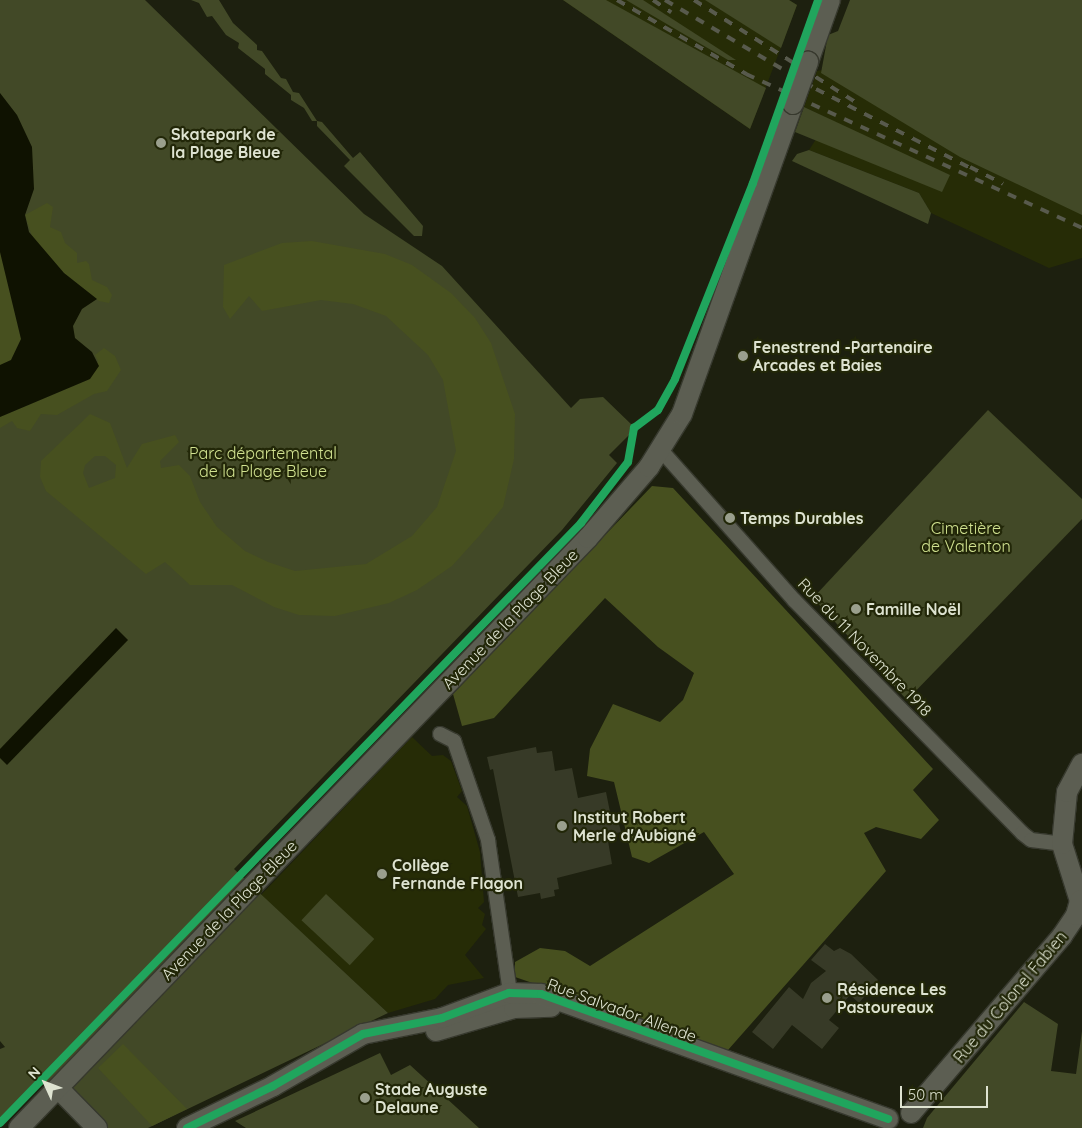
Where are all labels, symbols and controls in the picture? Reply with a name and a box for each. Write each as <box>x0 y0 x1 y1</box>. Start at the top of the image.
place label: Skatepark de la Plage Bleue <box>171 124 281 162</box>
marker: Skatepark de la Plage Bleue <box>155 137 167 149</box>
place label: Fenestrend -Partenaire Arcades et Baies <box>753 337 933 375</box>
marker: Fenestrend -Partenaire Arcades et Baies <box>737 350 749 362</box>
park label: Parc départemental de la Plage Bleue <box>189 443 337 481</box>
place label: Temps Durables <box>740 508 864 528</box>
marker: Temps Durables <box>724 512 736 524</box>
park label: Cimetière de Valenton <box>921 518 1011 556</box>
street label: Avenue de la Plage Bleue <box>438 545 582 693</box>
street label: Rue du 11 Novembre 1918 <box>794 574 936 720</box>
place label: Famille Noël <box>866 599 961 619</box>
marker: Famille Noël <box>850 603 862 615</box>
place label: Institut Robert Merle d'Aubigné <box>573 807 696 845</box>
marker: Institut Robert Merle d'Aubigné <box>555 819 569 833</box>
street label: Avenue de la Plage Bleue <box>157 836 301 984</box>
place label: Collège Fernande Flagon <box>392 855 523 893</box>
marker: Collège Fernande Flagon <box>376 868 388 880</box>
street label: Rue du Colonel Fabien <box>949 927 1071 1067</box>
street label: Rue Salvador Allende <box>545 974 699 1046</box>
place label: Résidence Les Pastoureaux <box>837 979 946 1017</box>
marker: Résidence Les Pastoureaux <box>821 992 833 1004</box>
north arrow <box>20 1058 70 1108</box>
text: N <box>24 1063 44 1083</box>
scale bar <box>902 1076 990 1108</box>
place label: Stade Auguste Delaune <box>375 1079 487 1117</box>
text: 50 m <box>908 1085 943 1104</box>
marker: Stade Auguste Delaune <box>359 1092 371 1104</box>

